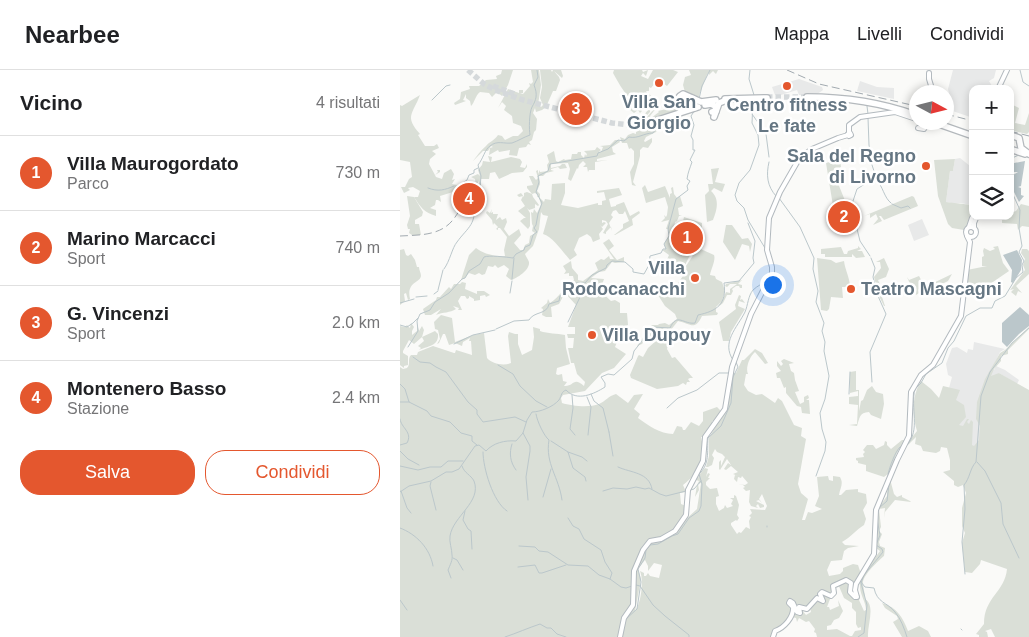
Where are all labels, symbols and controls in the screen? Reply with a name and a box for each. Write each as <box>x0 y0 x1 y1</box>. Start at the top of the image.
text: Nearbee <box>25 21 120 48</box>
text: Mappa <box>774 24 829 44</box>
text: Livelli <box>857 24 902 44</box>
text: Condividi <box>930 24 1004 44</box>
marker: Villa San Giorgio <box>653 77 665 89</box>
marker: Centro fitness Le fate <box>781 80 793 92</box>
north arrow <box>909 85 954 130</box>
map controls <box>969 85 1014 220</box>
button: + <box>969 85 1014 130</box>
pin: 3 <box>560 90 592 128</box>
text: Vicino <box>20 91 83 114</box>
place label: Villa San Giorgio <box>622 92 696 133</box>
text: 4 risultati <box>316 94 380 111</box>
place label: Centro fitness Le fate <box>726 95 848 136</box>
button: − <box>969 130 1014 175</box>
place label: Sala del Regno di Livorno <box>787 146 916 187</box>
text: Villa Maurogordato <box>67 153 239 174</box>
marker: Sala del Regno di Livorno <box>920 160 932 172</box>
text: 1 <box>32 164 40 181</box>
text: 730 m <box>336 164 380 181</box>
text: Parco <box>67 175 109 192</box>
button: layers <box>969 175 1014 220</box>
pin: 4 <box>453 180 485 218</box>
pin: 2 <box>828 198 860 236</box>
pin: 1 <box>671 219 703 257</box>
text: Marino Marcacci <box>67 228 216 249</box>
text: 2 <box>32 239 40 256</box>
text: 740 m <box>336 239 380 256</box>
text: Sport <box>67 250 105 267</box>
place label: Villa Rodocanacchi <box>562 258 686 299</box>
marker: Villa Rodocanacchi <box>689 272 701 284</box>
your location <box>760 272 786 298</box>
place label: Teatro Mascagni <box>861 279 1002 299</box>
marker: Teatro Mascagni <box>845 283 857 295</box>
text: G. Vincenzi <box>67 303 169 324</box>
text: 3 <box>32 314 40 331</box>
text: 2.0 km <box>332 314 380 331</box>
text: Sport <box>67 325 105 342</box>
place label: Villa Dupouy <box>602 325 711 345</box>
marker: Villa Dupouy <box>586 329 598 341</box>
text: Montenero Basso <box>67 378 226 399</box>
text: 4 <box>32 389 40 406</box>
text: 2.4 km <box>332 389 380 406</box>
text: Stazione <box>67 400 129 417</box>
button: Salva <box>20 450 195 495</box>
button: Condividi <box>205 450 380 495</box>

